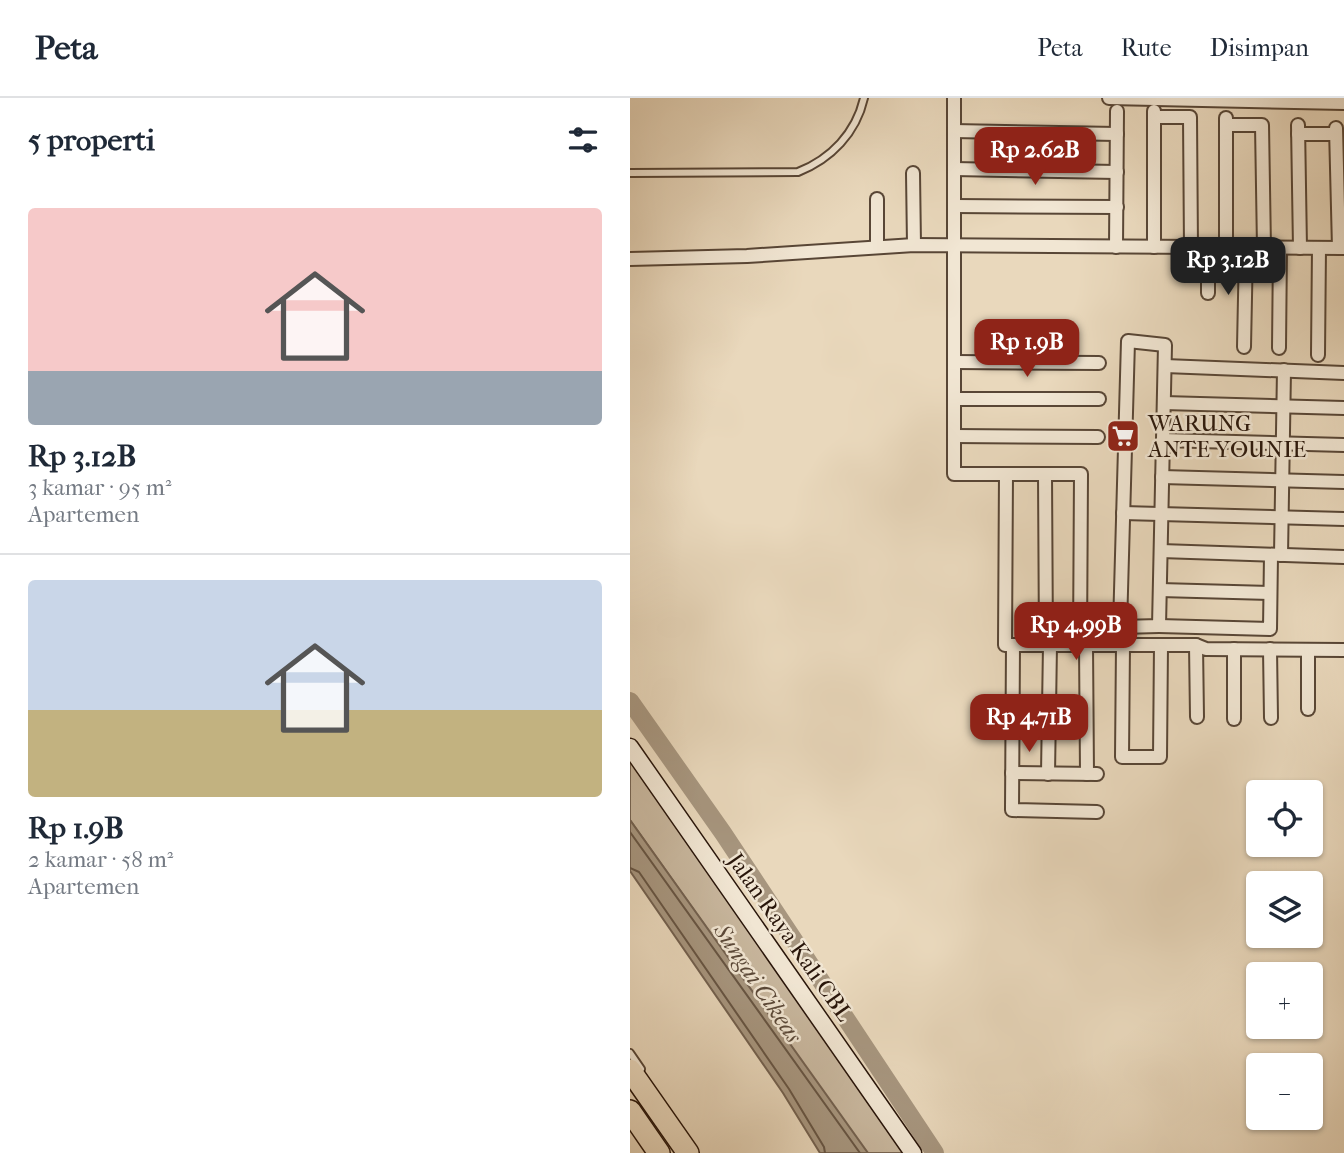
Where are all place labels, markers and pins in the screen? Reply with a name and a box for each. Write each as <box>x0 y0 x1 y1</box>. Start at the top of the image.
pin: Rp 2.62B <box>963 127 1107 187</box>
pin: Rp 3.12B <box>1156 238 1300 297</box>
pin: Rp 1.9B <box>962 320 1092 379</box>
place label: WARUNG ANTE YOUNIE <box>1147 410 1306 463</box>
supermarket icon: WARUNG ANTE YOUNIE <box>1104 417 1142 455</box>
pin: Rp 4.99B <box>1004 602 1148 662</box>
pin: Rp 4.71B <box>957 694 1101 754</box>

